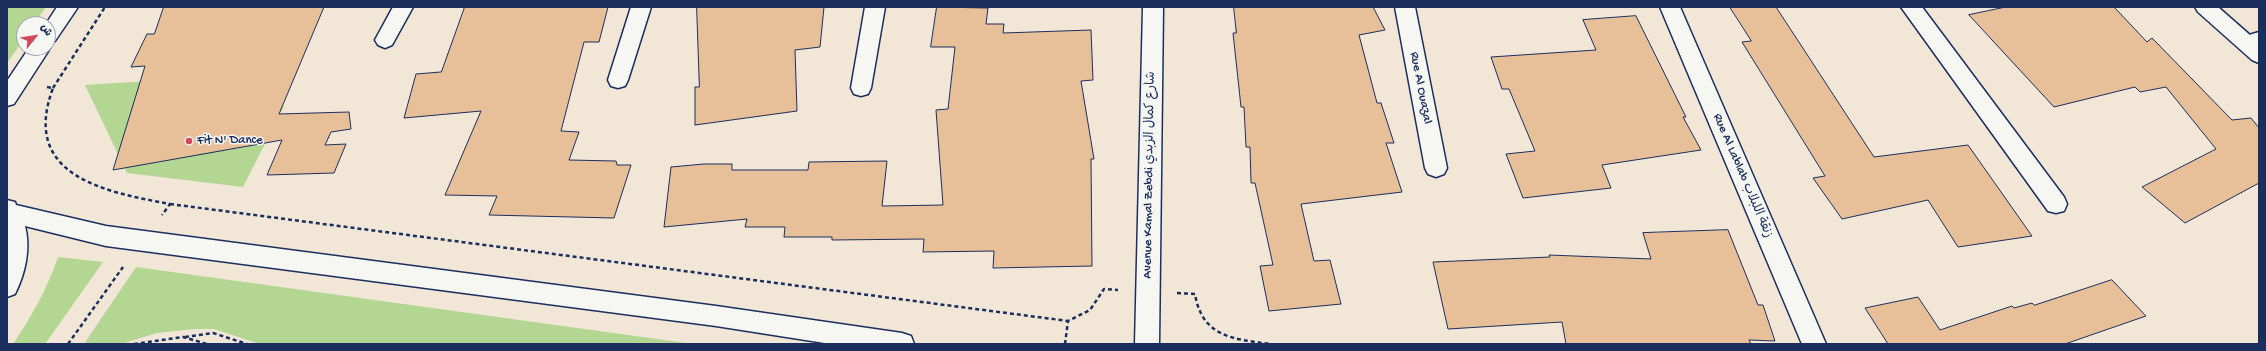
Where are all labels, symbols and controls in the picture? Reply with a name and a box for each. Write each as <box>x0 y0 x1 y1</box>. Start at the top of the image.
north arrow <box>16 16 56 56</box>
text: ش <box>37 22 54 39</box>
street label: Rue Al Ouazal <box>1405 51 1435 125</box>
street label: Avenue Kamal Zebdi شارع كمال الزبدي <box>1140 71 1160 279</box>
street label: Rue Al Lablab زنقة اللبلاب <box>1709 111 1775 241</box>
place label: Fit N' Dance <box>197 133 263 149</box>
marker: Fit N' Dance <box>184 136 194 146</box>

